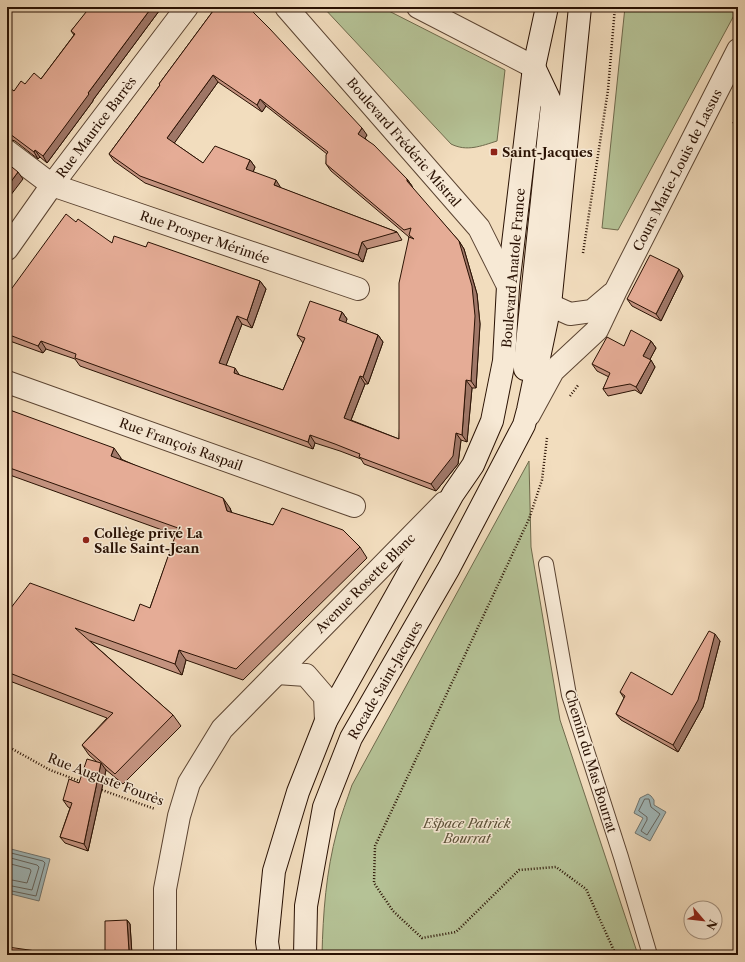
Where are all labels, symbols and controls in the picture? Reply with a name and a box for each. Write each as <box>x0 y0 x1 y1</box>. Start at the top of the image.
street label: Rue Maurice Barrès <box>53 73 140 181</box>
street label: Boulevard Frédéric Mistral <box>344 74 464 210</box>
street label: Cours Marie-Louis de Lassus <box>629 86 725 254</box>
place label: Saint-Jacques <box>502 144 593 160</box>
marker: Saint-Jacques <box>489 147 499 157</box>
street label: Boulevard Anatole France <box>498 187 528 349</box>
street label: Rue Prosper Mérimée <box>138 207 272 267</box>
street label: Rue François Raspail <box>117 414 245 474</box>
place label: Collège privé La Salle Saint-Jean <box>94 525 203 556</box>
street label: Avenue Rosette Blanc <box>311 530 418 637</box>
marker: Collège privé La Salle Saint-Jean <box>81 535 91 545</box>
street label: Rocade Saint-Jacques <box>345 618 426 742</box>
street label: Chemin du Mas Bourrat <box>562 687 621 835</box>
street label: Rue Auguste Fourès <box>46 749 167 809</box>
park label: Espace Patrick Bourrat <box>422 815 511 846</box>
north arrow <box>683 900 723 940</box>
text: N <box>703 917 720 933</box>

